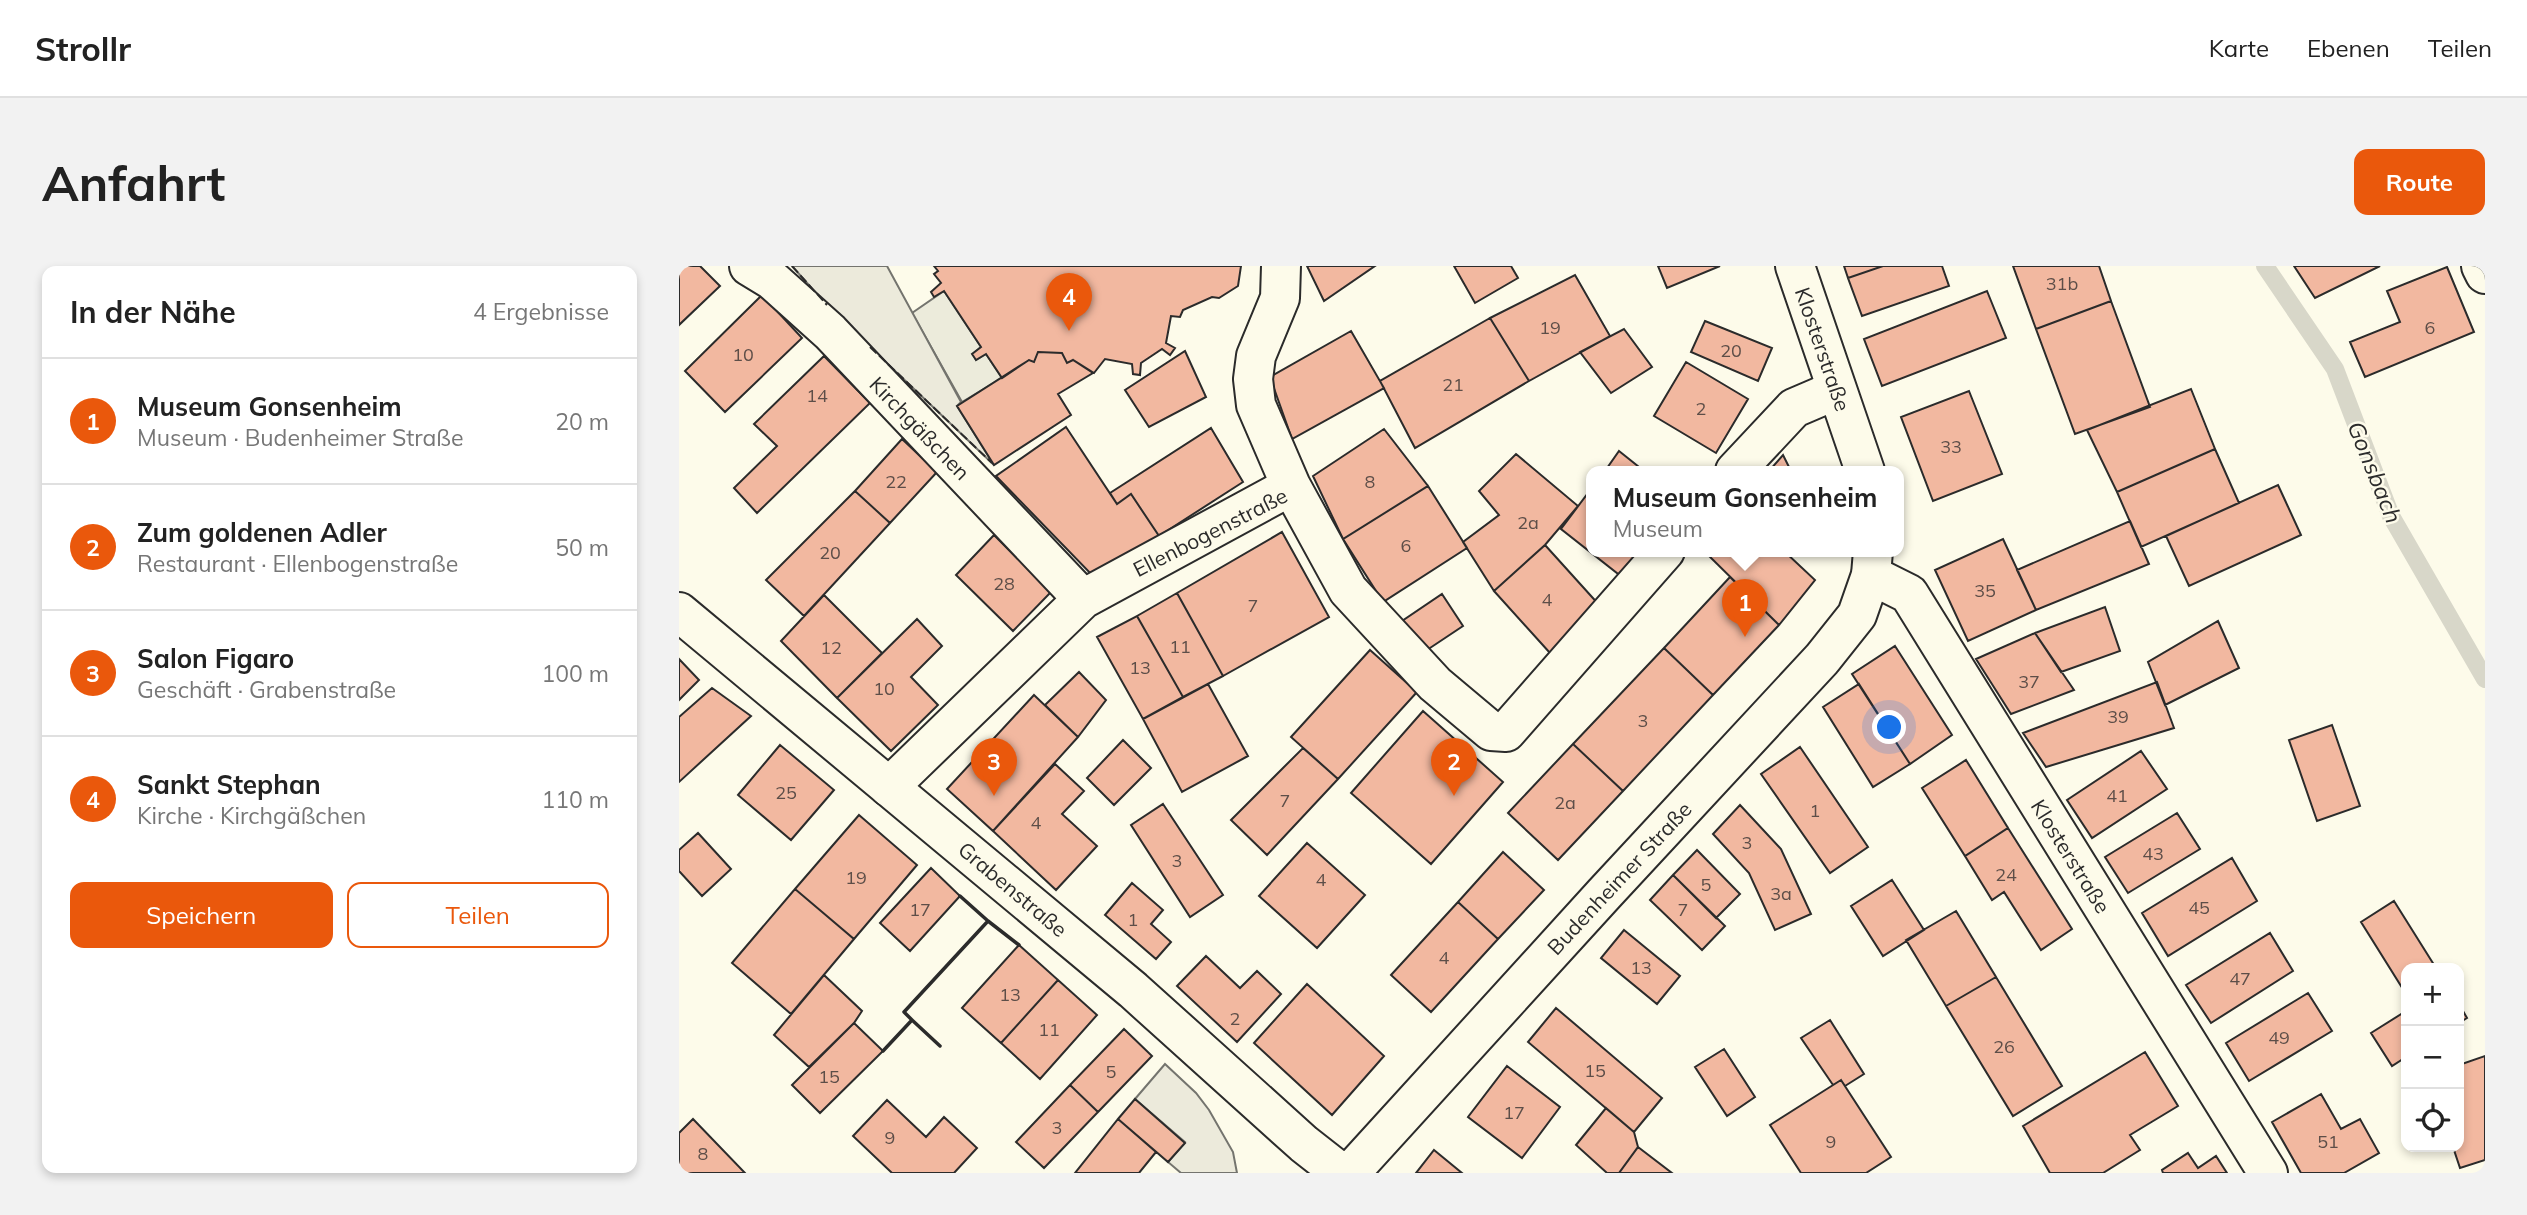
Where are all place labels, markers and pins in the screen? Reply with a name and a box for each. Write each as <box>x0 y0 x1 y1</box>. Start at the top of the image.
pin: 4 <box>1046 273 1092 331</box>
pin: 1 <box>1722 579 1768 637</box>
pin: 3 <box>971 738 1017 796</box>
pin: 2 <box>1431 738 1477 796</box>

